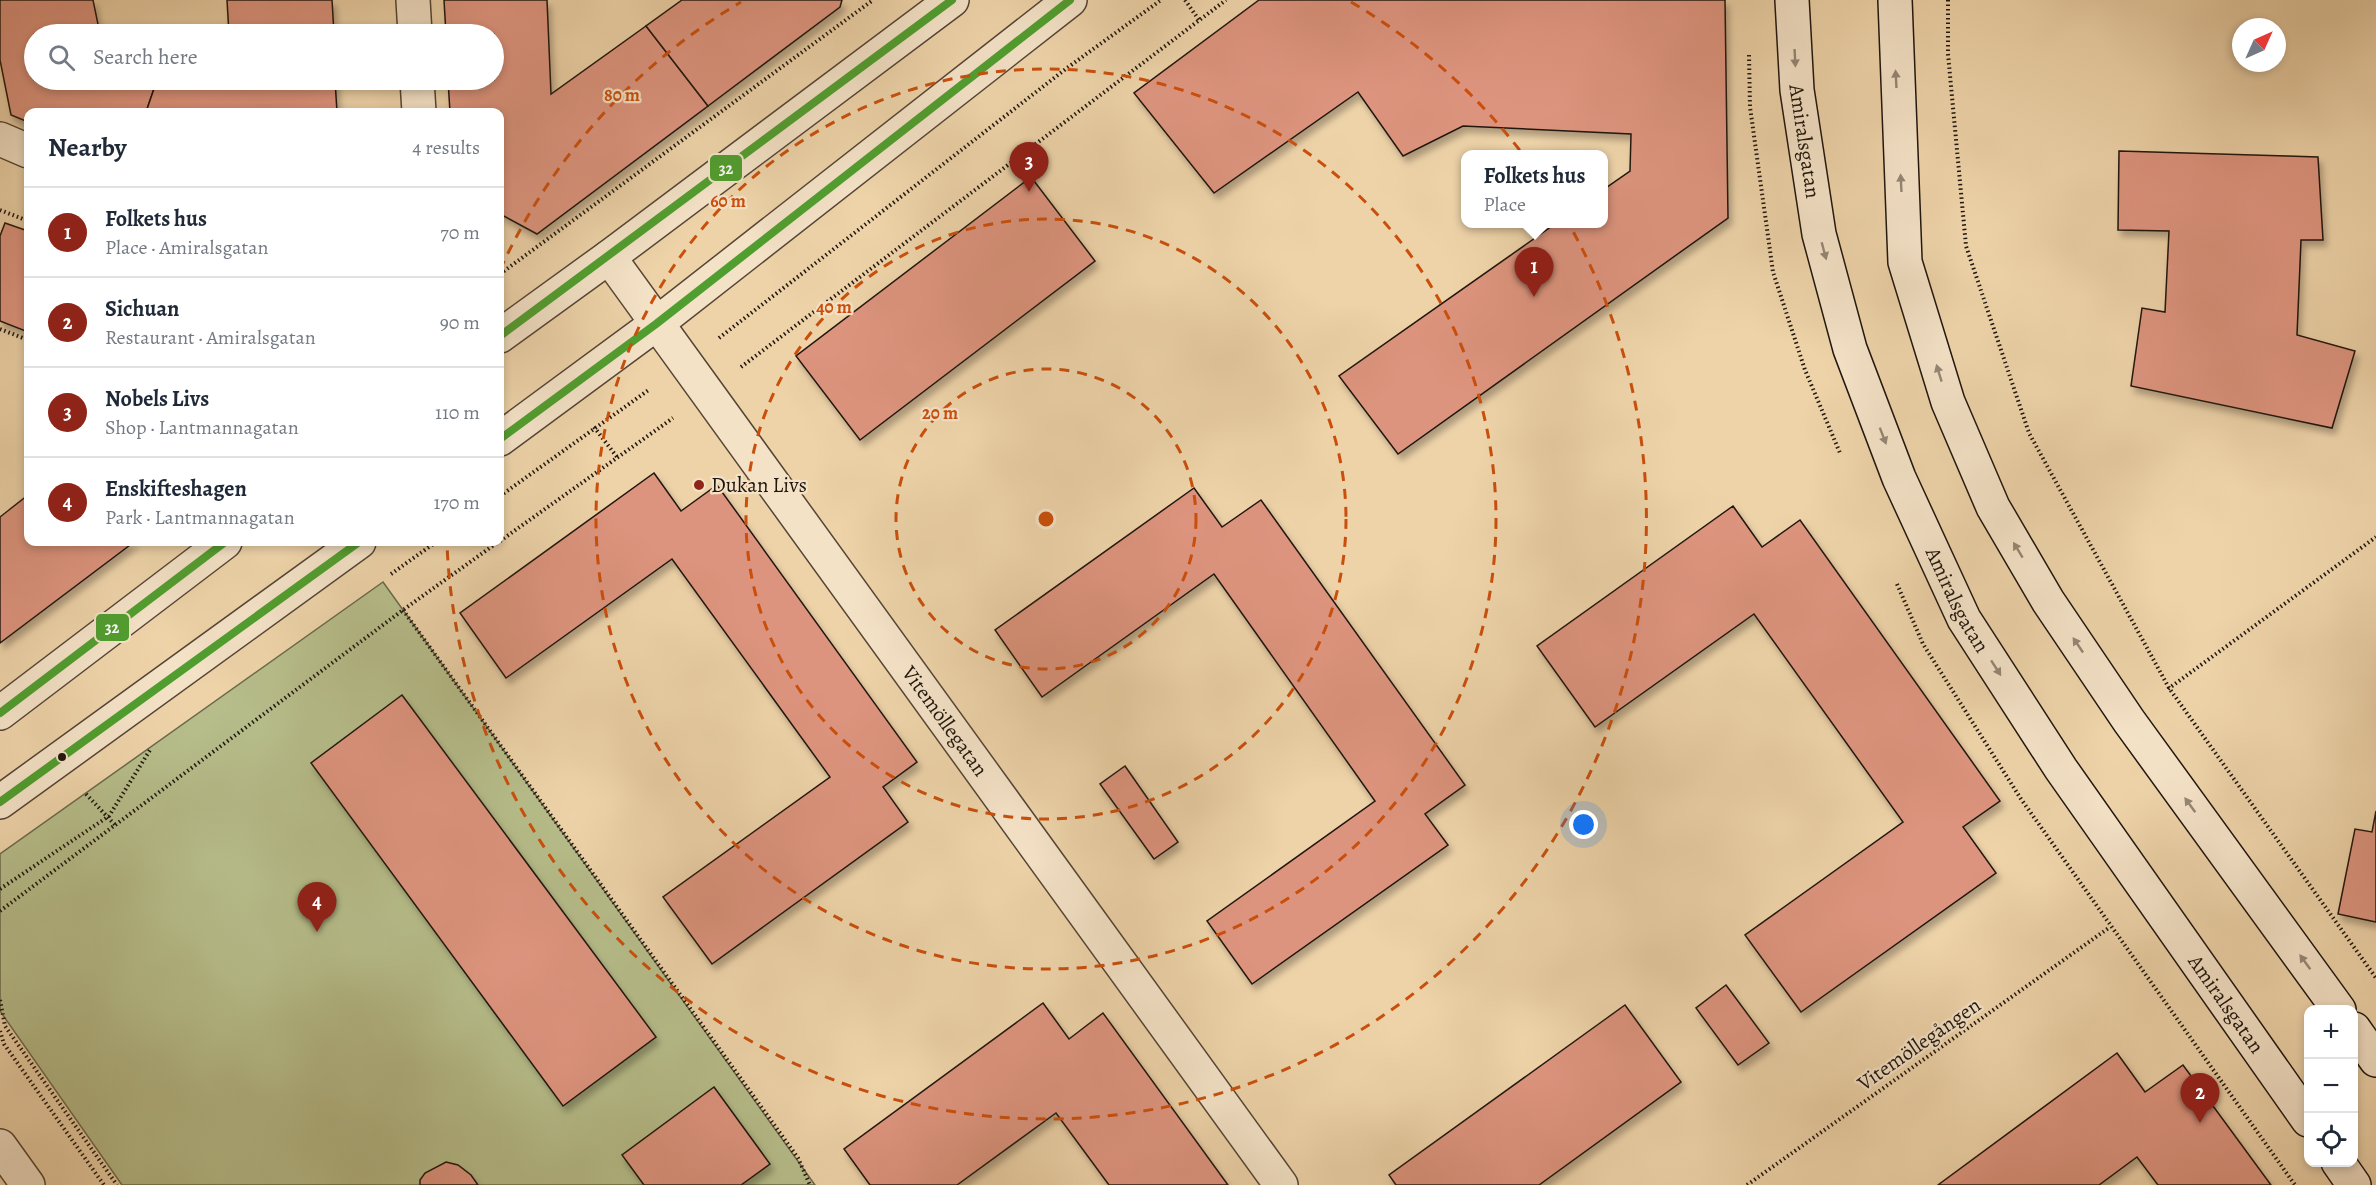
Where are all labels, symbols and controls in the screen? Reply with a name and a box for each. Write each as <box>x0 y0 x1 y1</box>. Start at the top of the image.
north arrow <box>2232 18 2286 72</box>
search box <box>24 24 504 90</box>
icon: search <box>45 41 78 74</box>
text: Search here <box>93 42 198 72</box>
one-way arrow <box>1791 49 1800 68</box>
one-way arrow <box>1892 70 1901 89</box>
street label: Amiralsgatan <box>1782 81 1827 200</box>
text: 80 m <box>604 83 640 107</box>
text: Nearby <box>48 130 127 165</box>
text: 4 results <box>412 134 480 161</box>
pin: 3 <box>1010 142 1048 192</box>
popup <box>1461 150 1608 228</box>
line badge: 32 <box>709 154 743 182</box>
text: 32 <box>719 158 734 180</box>
text: Folkets hus <box>1484 161 1586 191</box>
one-way arrow <box>1897 173 1906 192</box>
text: 60 m <box>710 189 746 213</box>
text: Place <box>1484 191 1526 218</box>
text: Folkets hus <box>105 204 207 234</box>
text: 1 <box>64 219 71 246</box>
text: 70 m <box>440 219 480 246</box>
text: Place · Amiralsgatan <box>105 234 268 261</box>
one-way arrow <box>1819 242 1829 260</box>
pin: 1 <box>1514 248 1553 297</box>
text: Sichuan <box>105 294 179 324</box>
text: 40 m <box>816 295 852 319</box>
text: 2 <box>63 309 72 336</box>
text: 90 m <box>440 309 480 336</box>
text: Restaurant · Amiralsgatan <box>105 324 316 351</box>
one-way arrow <box>1934 364 1943 382</box>
text: Nobels Livs <box>105 384 209 414</box>
text: 3 <box>63 399 72 426</box>
text: 110 m <box>435 399 480 426</box>
text: 20 m <box>922 401 958 425</box>
text: Shop · Lantmannagatan <box>105 414 299 441</box>
one-way arrow <box>1879 428 1889 446</box>
place label: Dukan Livs <box>711 471 807 499</box>
text: Enskifteshagen <box>105 474 247 504</box>
marker: Dukan Livs <box>692 478 706 492</box>
text: 4 <box>63 489 72 516</box>
text: 170 m <box>434 489 480 516</box>
text: Park · Lantmannagatan <box>105 504 295 531</box>
centre of rings <box>1036 509 1056 529</box>
street label: Amiralsgatan <box>1918 542 1996 658</box>
one-way arrow <box>2013 542 2024 558</box>
line badge: 32 <box>95 613 130 642</box>
text: 32 <box>105 617 120 639</box>
one-way arrow <box>2073 637 2084 653</box>
street label: Vitemöllegatan <box>895 659 995 782</box>
one-way arrow <box>1990 660 2001 676</box>
unlabelled marker <box>56 751 68 763</box>
one-way arrow <box>2184 797 2196 812</box>
your location <box>1569 810 1598 839</box>
pin: 4 <box>298 882 336 932</box>
street label: Amiralsgatan <box>2181 948 2271 1059</box>
one-way arrow <box>2299 955 2311 970</box>
street label: Vitemöllegången <box>1851 991 1986 1098</box>
map controls <box>2304 1005 2358 1167</box>
button: + <box>2304 1005 2358 1059</box>
button: − <box>2304 1059 2358 1113</box>
pin: 2 <box>2180 1074 2220 1123</box>
button: locate <box>2304 1113 2358 1167</box>

